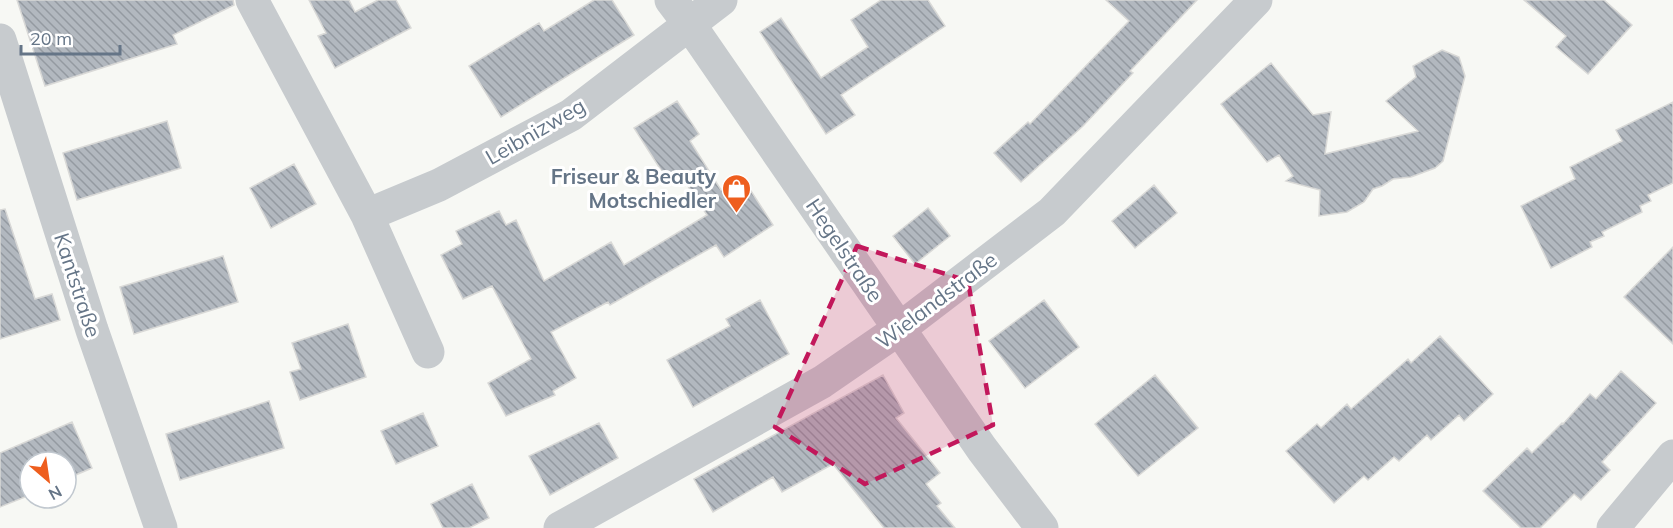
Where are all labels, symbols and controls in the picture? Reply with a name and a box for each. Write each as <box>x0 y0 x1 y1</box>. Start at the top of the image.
scale bar <box>21 18 120 56</box>
text: 20 m <box>30 27 72 50</box>
street label: Leibnizweg <box>481 92 589 170</box>
place label: Friseur & Beauty Motschiedler <box>551 163 717 213</box>
shop icon: Friseur & Beauty Motschiedler <box>721 172 753 214</box>
street label: Hegelstraße <box>801 193 889 307</box>
street label: Kantstraße <box>49 230 107 340</box>
street label: Wielandstraße <box>870 246 1002 354</box>
north arrow <box>18 450 78 510</box>
text: N <box>45 481 65 505</box>

